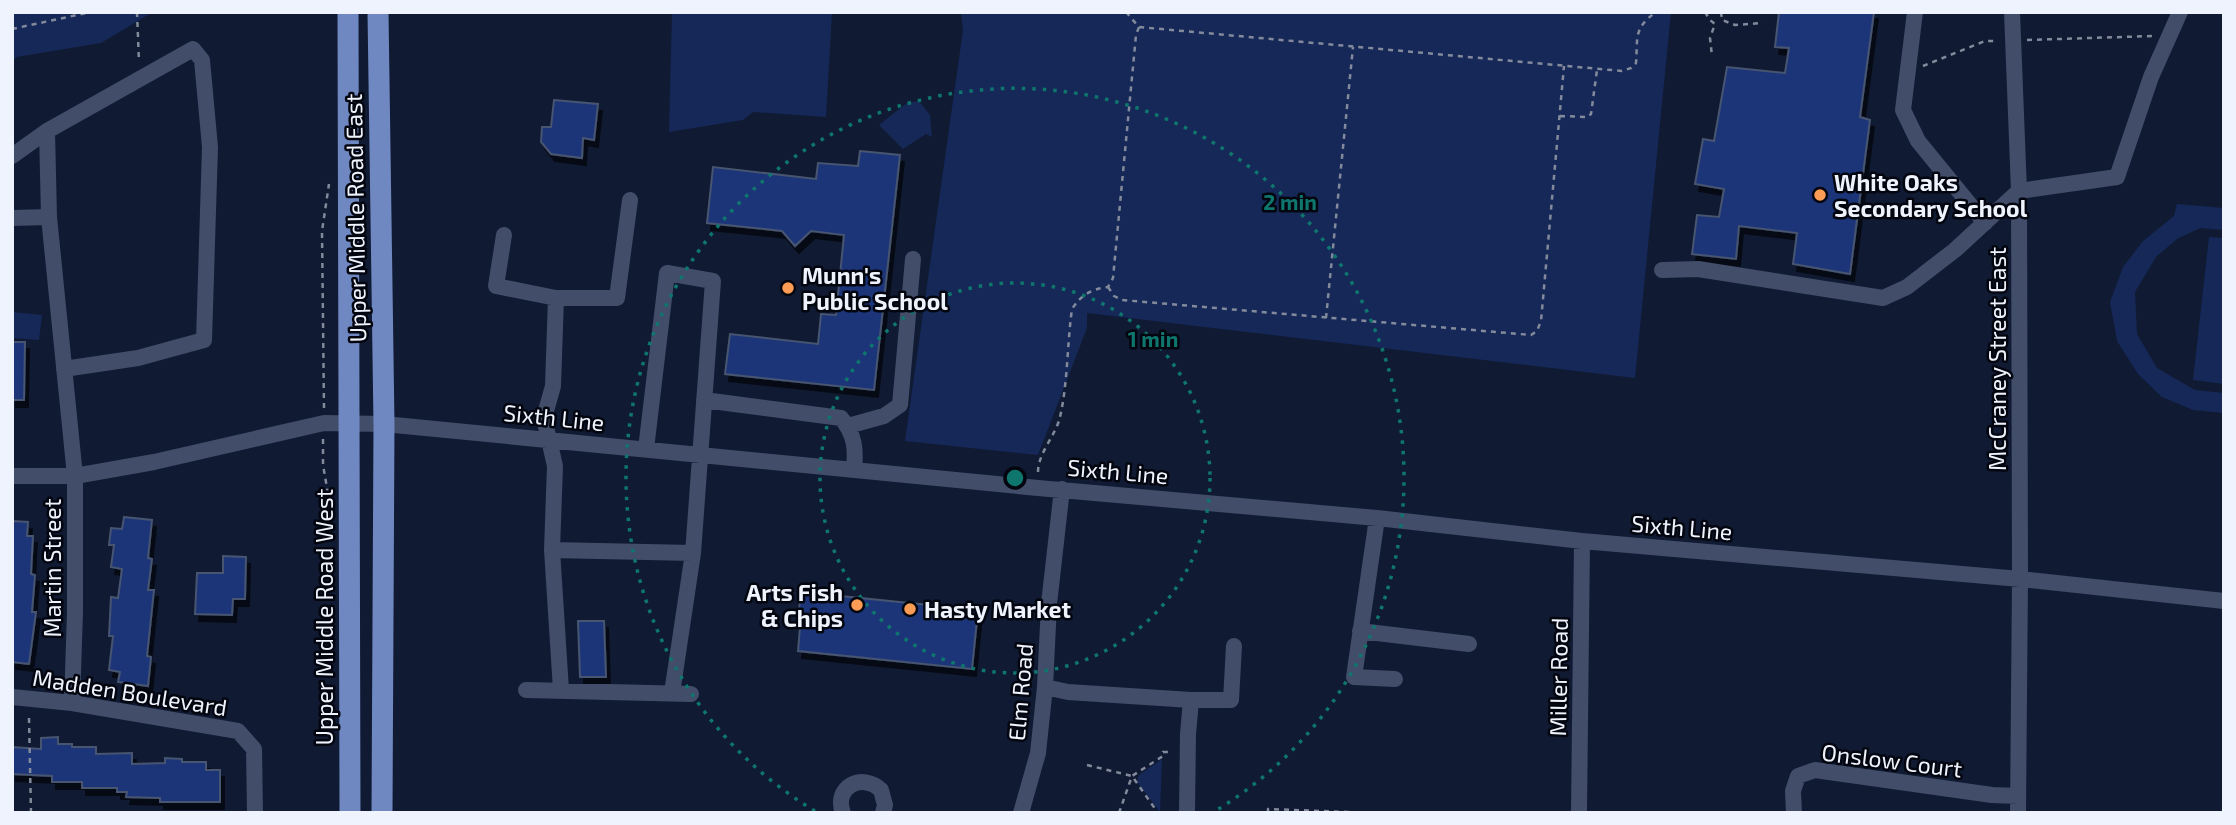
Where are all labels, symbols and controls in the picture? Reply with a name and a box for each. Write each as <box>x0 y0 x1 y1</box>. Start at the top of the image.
street label: Upper Middle Road East <box>339 93 371 343</box>
place label: White Oaks Secondary School <box>1834 168 2028 222</box>
marker: White Oaks Secondary School <box>1812 187 1828 203</box>
text: 2 min <box>1263 189 1317 214</box>
street label: McCraney Street East <box>1983 247 2011 471</box>
place label: Munn's Public School <box>802 261 948 315</box>
marker: Munn's Public School <box>780 280 796 296</box>
text: 1 min <box>1128 326 1178 351</box>
street label: Sixth Line <box>502 398 606 436</box>
street label: Sixth Line <box>1066 453 1170 489</box>
centre of rings <box>1003 466 1027 490</box>
street label: Upper Middle Road West <box>310 488 338 745</box>
street label: Martin Street <box>38 498 66 637</box>
street label: Sixth Line <box>1630 509 1734 545</box>
place label: Arts Fish & Chips <box>746 578 843 632</box>
place label: Hasty Market <box>924 595 1071 623</box>
marker: Arts Fish & Chips <box>849 597 865 613</box>
marker: Hasty Market <box>902 601 918 617</box>
street label: Miller Road <box>1543 617 1573 737</box>
street label: Elm Road <box>1002 642 1038 742</box>
street label: Madden Boulevard <box>31 663 229 721</box>
street label: Onslow Court <box>1820 738 1964 783</box>

